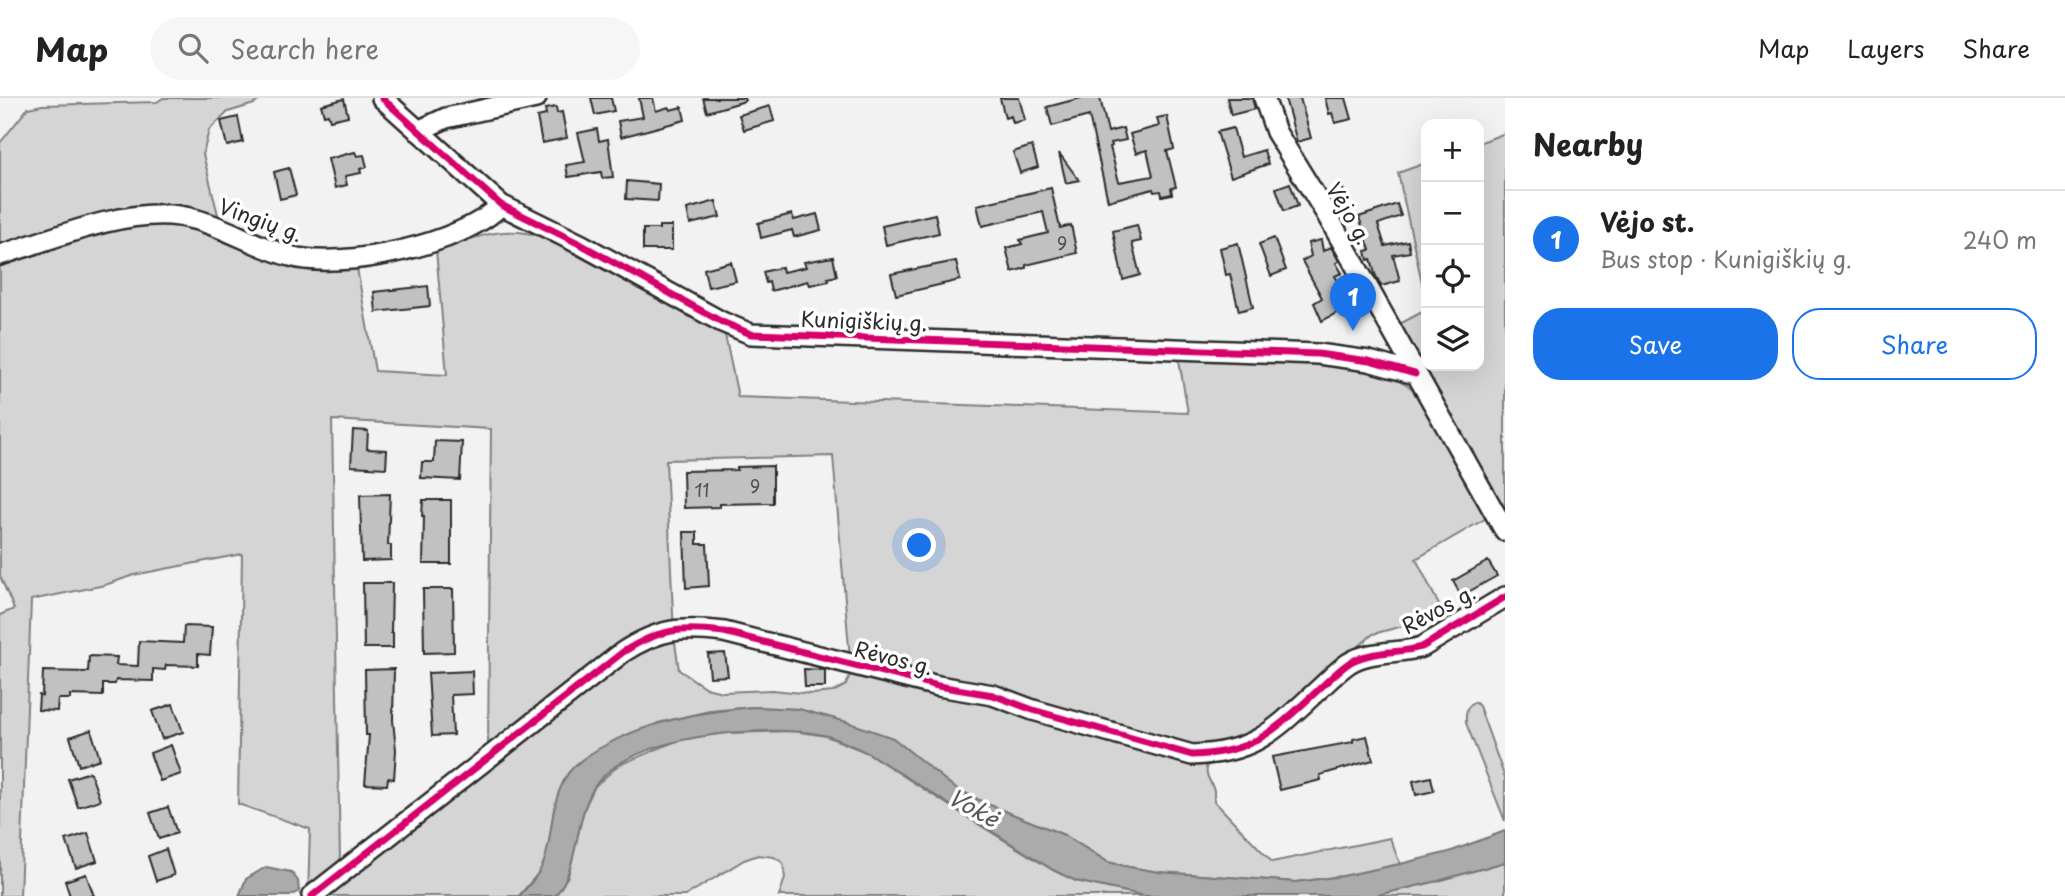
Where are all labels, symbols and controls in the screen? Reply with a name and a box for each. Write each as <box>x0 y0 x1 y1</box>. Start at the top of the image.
search box <box>150 17 640 80</box>
text: Map <box>35 23 108 73</box>
icon: search <box>174 29 212 67</box>
text: Search here <box>230 29 379 68</box>
text: Map <box>1758 30 1809 66</box>
text: Layers <box>1847 30 1924 66</box>
text: Share <box>1962 30 2030 66</box>
map controls <box>1421 119 1484 371</box>
button: + <box>1421 119 1484 182</box>
text: Nearby <box>1533 121 1643 166</box>
street label: Vėjo g. <box>1319 176 1381 250</box>
button: − <box>1421 182 1484 245</box>
street label: Vingių g. <box>215 189 307 249</box>
text: Vėjo st. <box>1600 202 1694 241</box>
text: 1 <box>1551 222 1562 257</box>
text: 240 m <box>1963 222 2037 257</box>
house number: 9 <box>1057 229 1067 256</box>
text: Bus stop · Kunigiškių g. <box>1600 241 1852 276</box>
button: locate <box>1421 245 1484 308</box>
pin: 1 <box>1330 273 1376 331</box>
street label: Kunigiškių g. <box>800 302 928 338</box>
button: layers <box>1421 308 1484 371</box>
button: Save <box>1533 308 1778 380</box>
button: Share <box>1792 308 2037 380</box>
house number: 9 <box>750 472 760 499</box>
house number: 11 <box>694 476 710 503</box>
your location <box>902 528 936 562</box>
street label: Rėvos g. <box>1395 575 1481 641</box>
street label: Rėvos g. <box>851 632 937 682</box>
water label: Vokė <box>942 779 1007 836</box>

